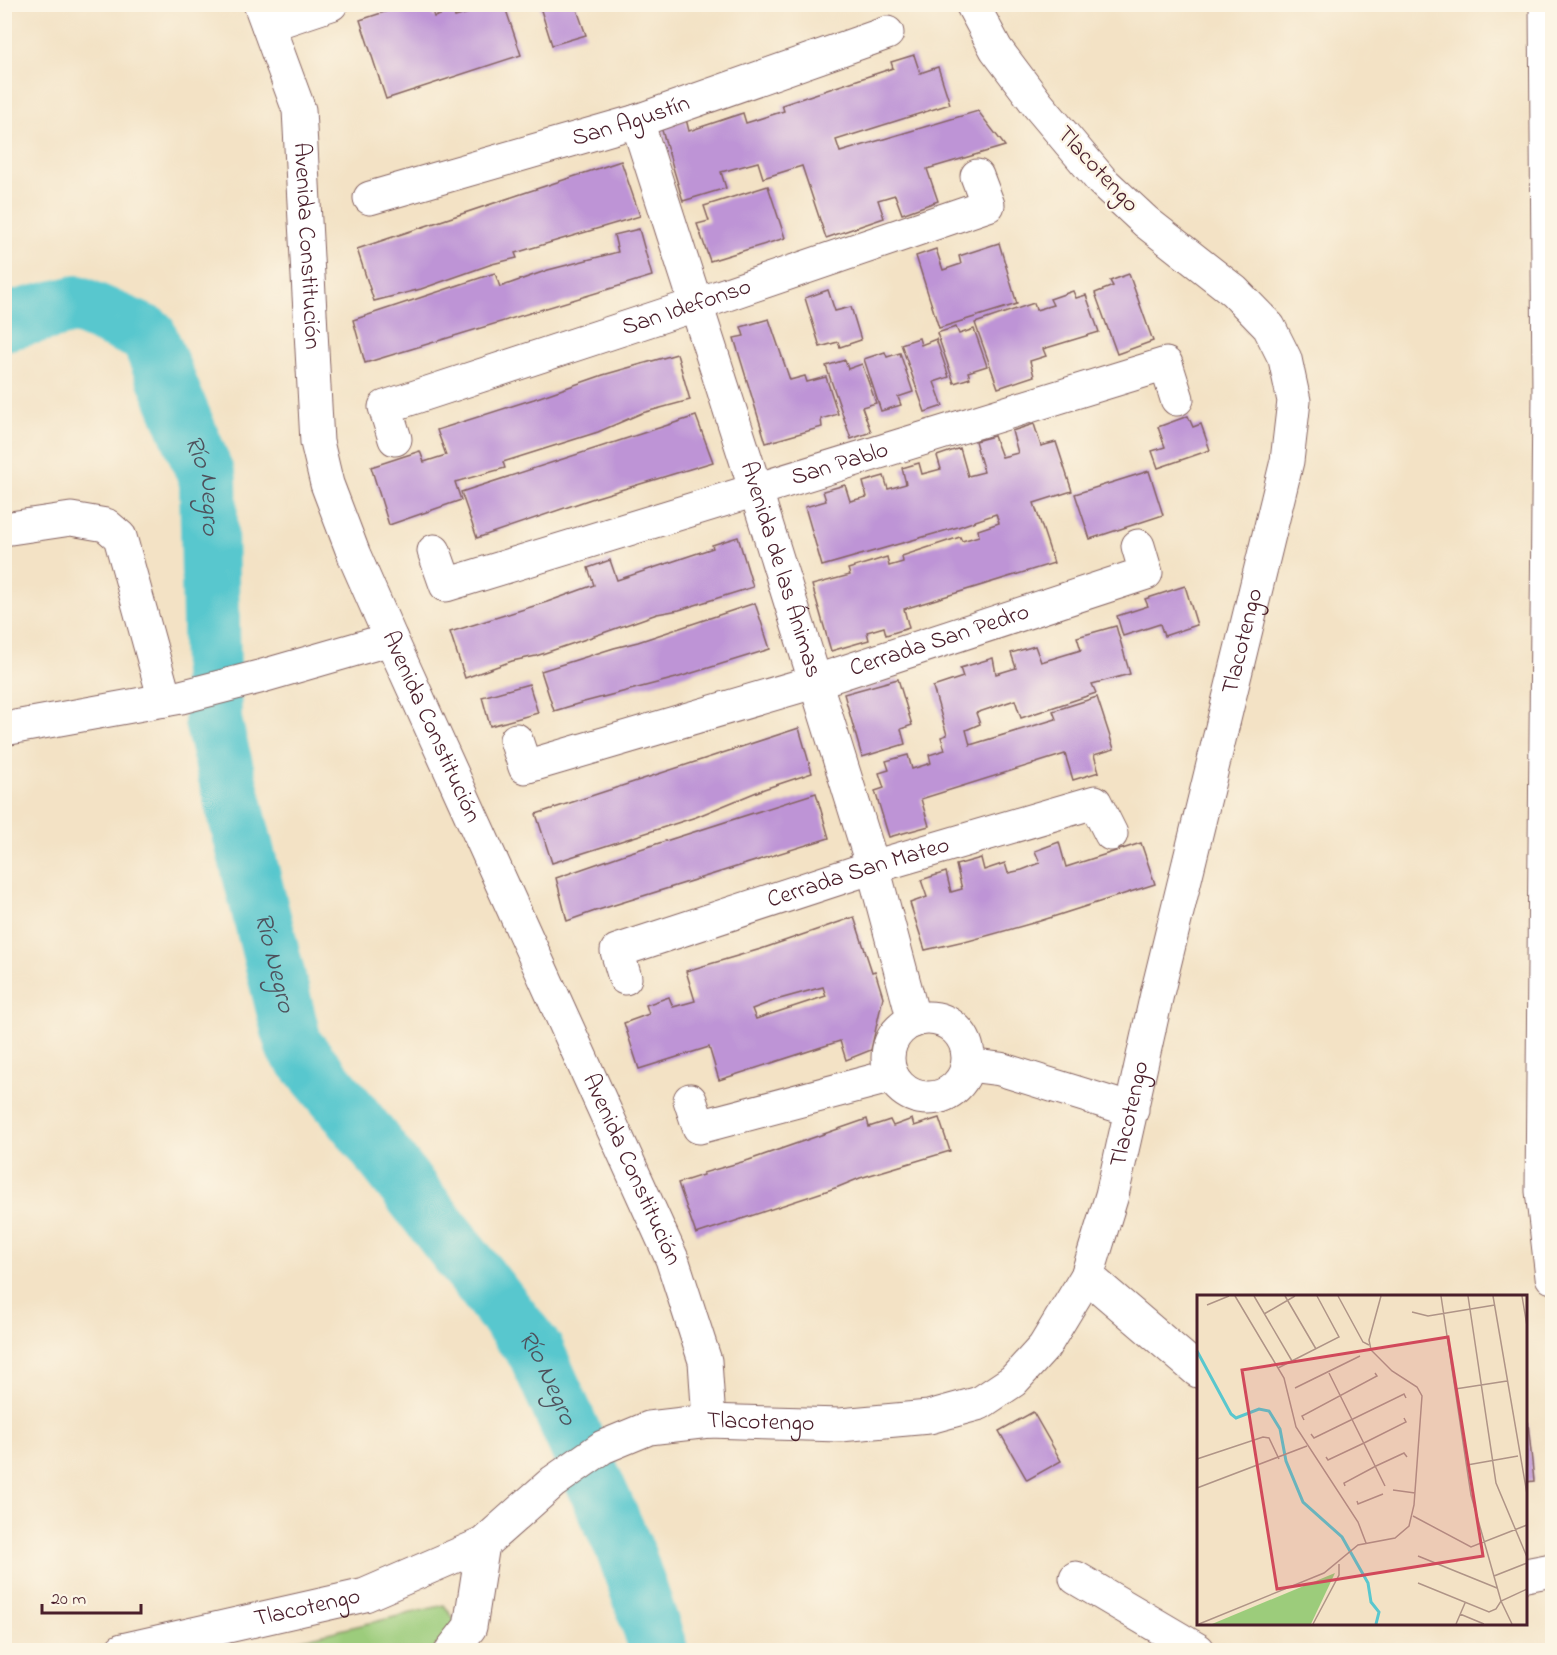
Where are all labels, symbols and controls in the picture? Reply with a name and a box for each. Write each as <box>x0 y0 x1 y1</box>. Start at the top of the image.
street label: San Agustín <box>568 86 695 156</box>
street label: Tlacotengo <box>1047 119 1147 221</box>
street label: Avenida Constitución <box>283 141 329 350</box>
street label: San Idefonso <box>617 270 756 345</box>
water label: Río Negro <box>173 430 228 537</box>
street label: San Pablo <box>787 433 893 496</box>
street label: Avenida de las Ánimas <box>730 457 831 682</box>
street label: Tlacotengo <box>1213 585 1273 698</box>
street label: Cerrada San Pedro <box>845 595 1034 687</box>
street label: Avenida Constitución <box>372 625 490 829</box>
street label: Cerrada San Mateo <box>763 828 954 918</box>
water label: Río Negro <box>243 909 304 1018</box>
street label: Tlacotengo <box>1101 1058 1159 1171</box>
street label: Avenida Constitución <box>573 1068 690 1271</box>
inset map <box>1197 1295 1527 1625</box>
water label: Río Negro <box>507 1323 586 1433</box>
street label: Tlacotengo <box>706 1403 815 1442</box>
scale bar <box>42 1577 141 1615</box>
street label: Tlacotengo <box>251 1579 364 1637</box>
text: 20 m <box>51 1587 86 1613</box>

